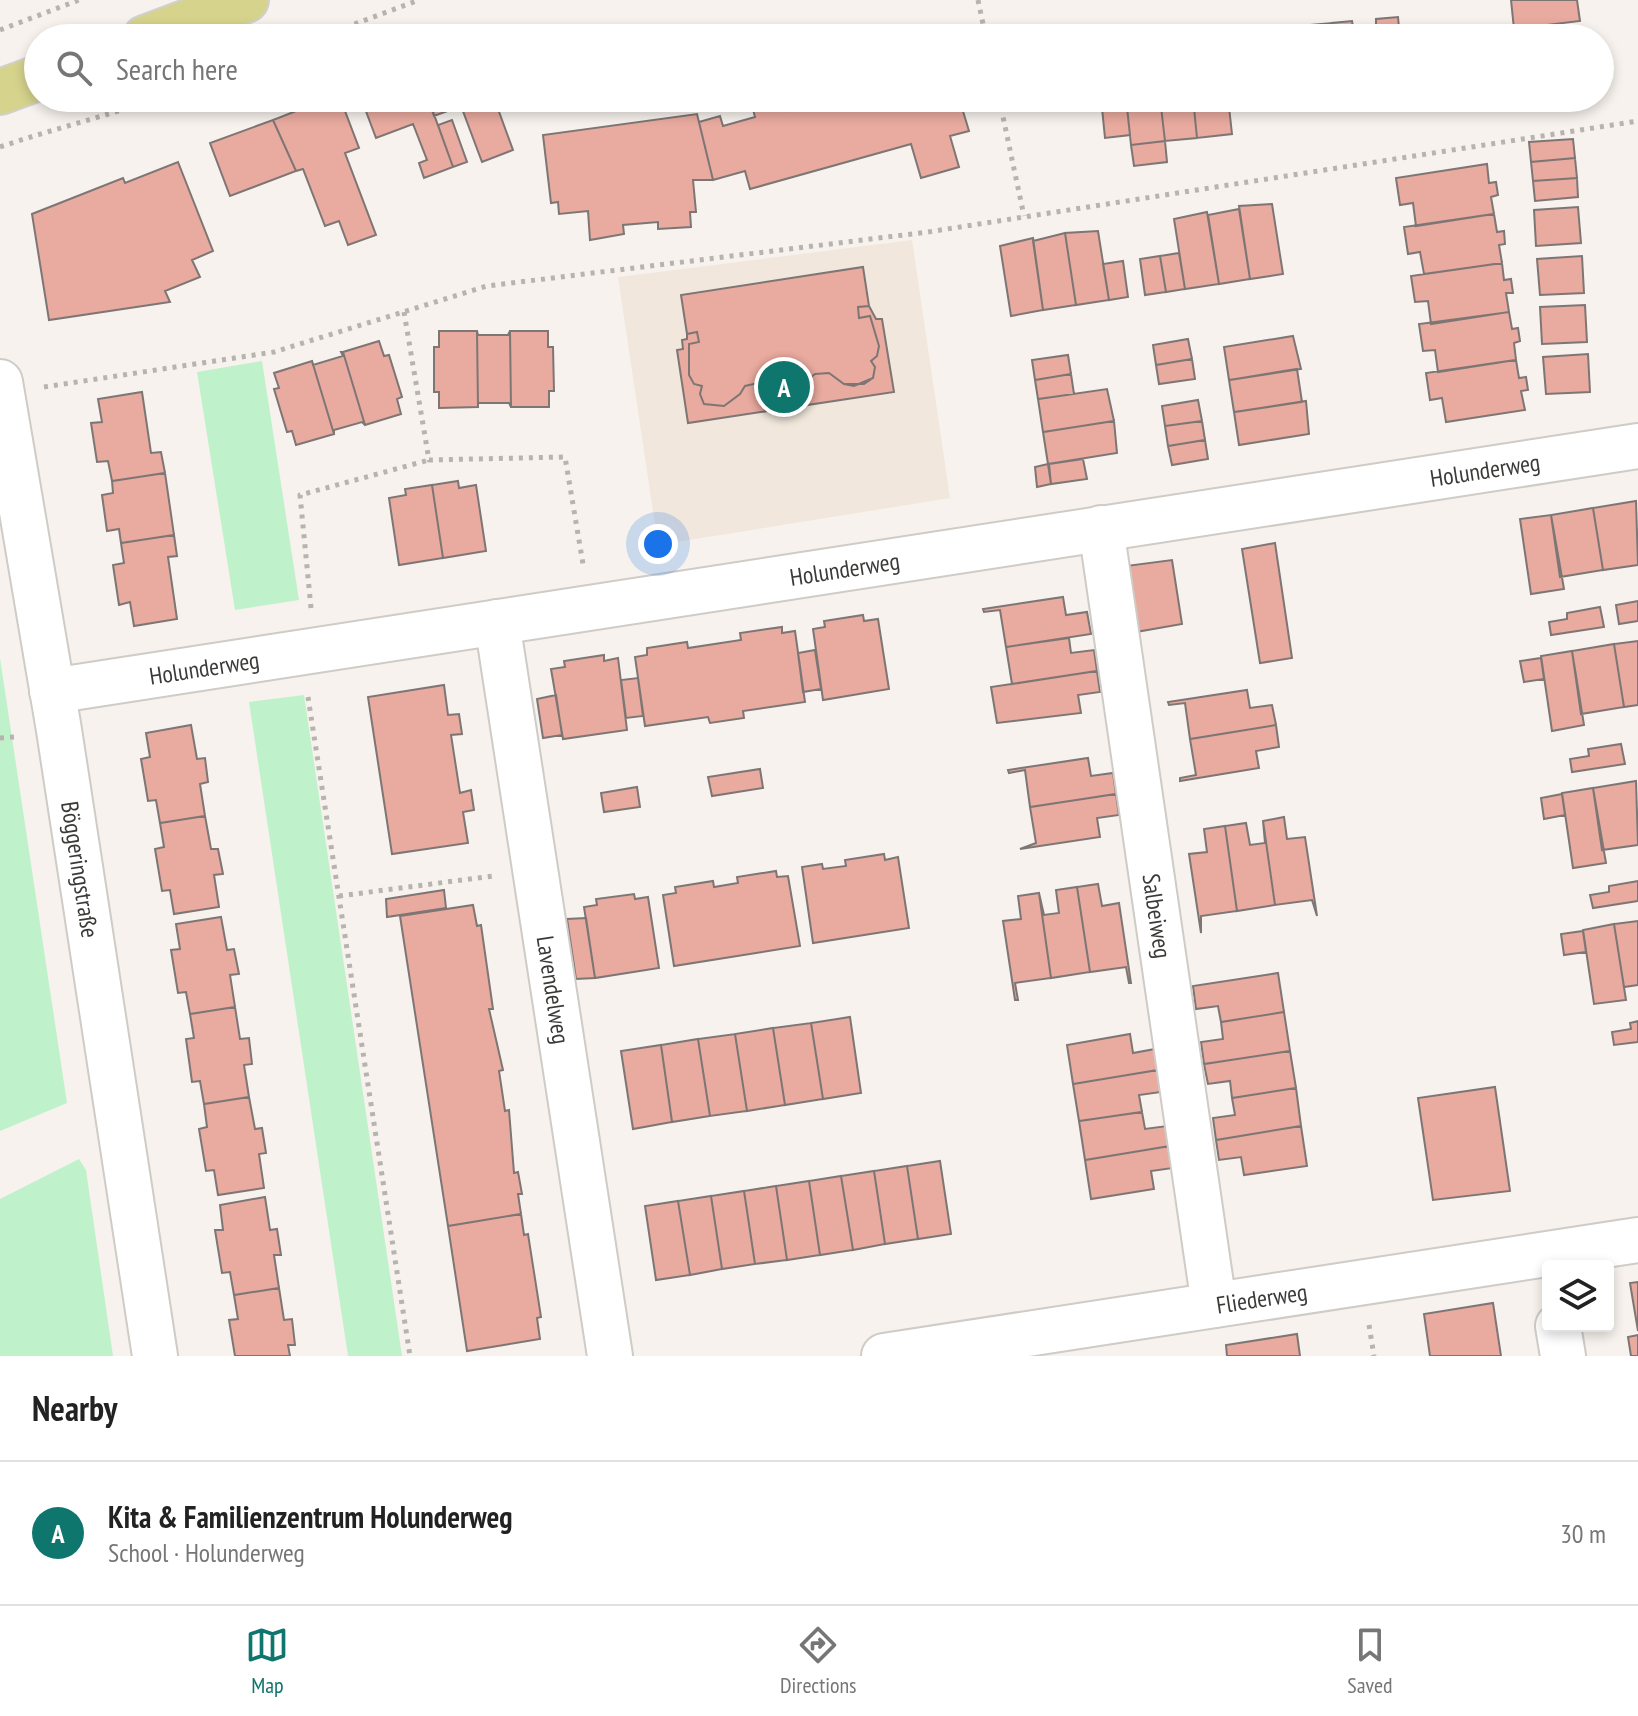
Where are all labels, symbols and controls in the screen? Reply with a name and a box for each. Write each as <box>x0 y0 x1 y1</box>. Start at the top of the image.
search box <box>24 24 1614 112</box>
icon: search <box>52 46 96 90</box>
text: Search here <box>116 49 238 88</box>
pin: A <box>758 357 810 417</box>
street label: Holunderweg <box>1428 446 1542 493</box>
your location <box>638 524 678 564</box>
street label: Holunderweg <box>787 545 902 592</box>
street label: Holunderweg <box>147 644 261 691</box>
street label: Böggeringstraße <box>55 799 106 940</box>
street label: Salbeiweg <box>1136 872 1179 960</box>
street label: Lavendelweg <box>530 933 577 1046</box>
map controls <box>1542 1260 1614 1332</box>
button: layers <box>1542 1260 1614 1332</box>
street label: Fliederweg <box>1214 1276 1309 1320</box>
text: Nearby <box>32 1386 117 1430</box>
text: Kita & Familienzentrum Holunderweg <box>108 1497 513 1536</box>
text: A <box>51 1517 65 1550</box>
text: 30 m <box>1560 1517 1606 1550</box>
text: School · Holunderweg <box>108 1536 305 1569</box>
tab: Map <box>245 1623 289 1699</box>
tab: Directions <box>780 1623 857 1699</box>
tab: Saved <box>1347 1623 1393 1699</box>

